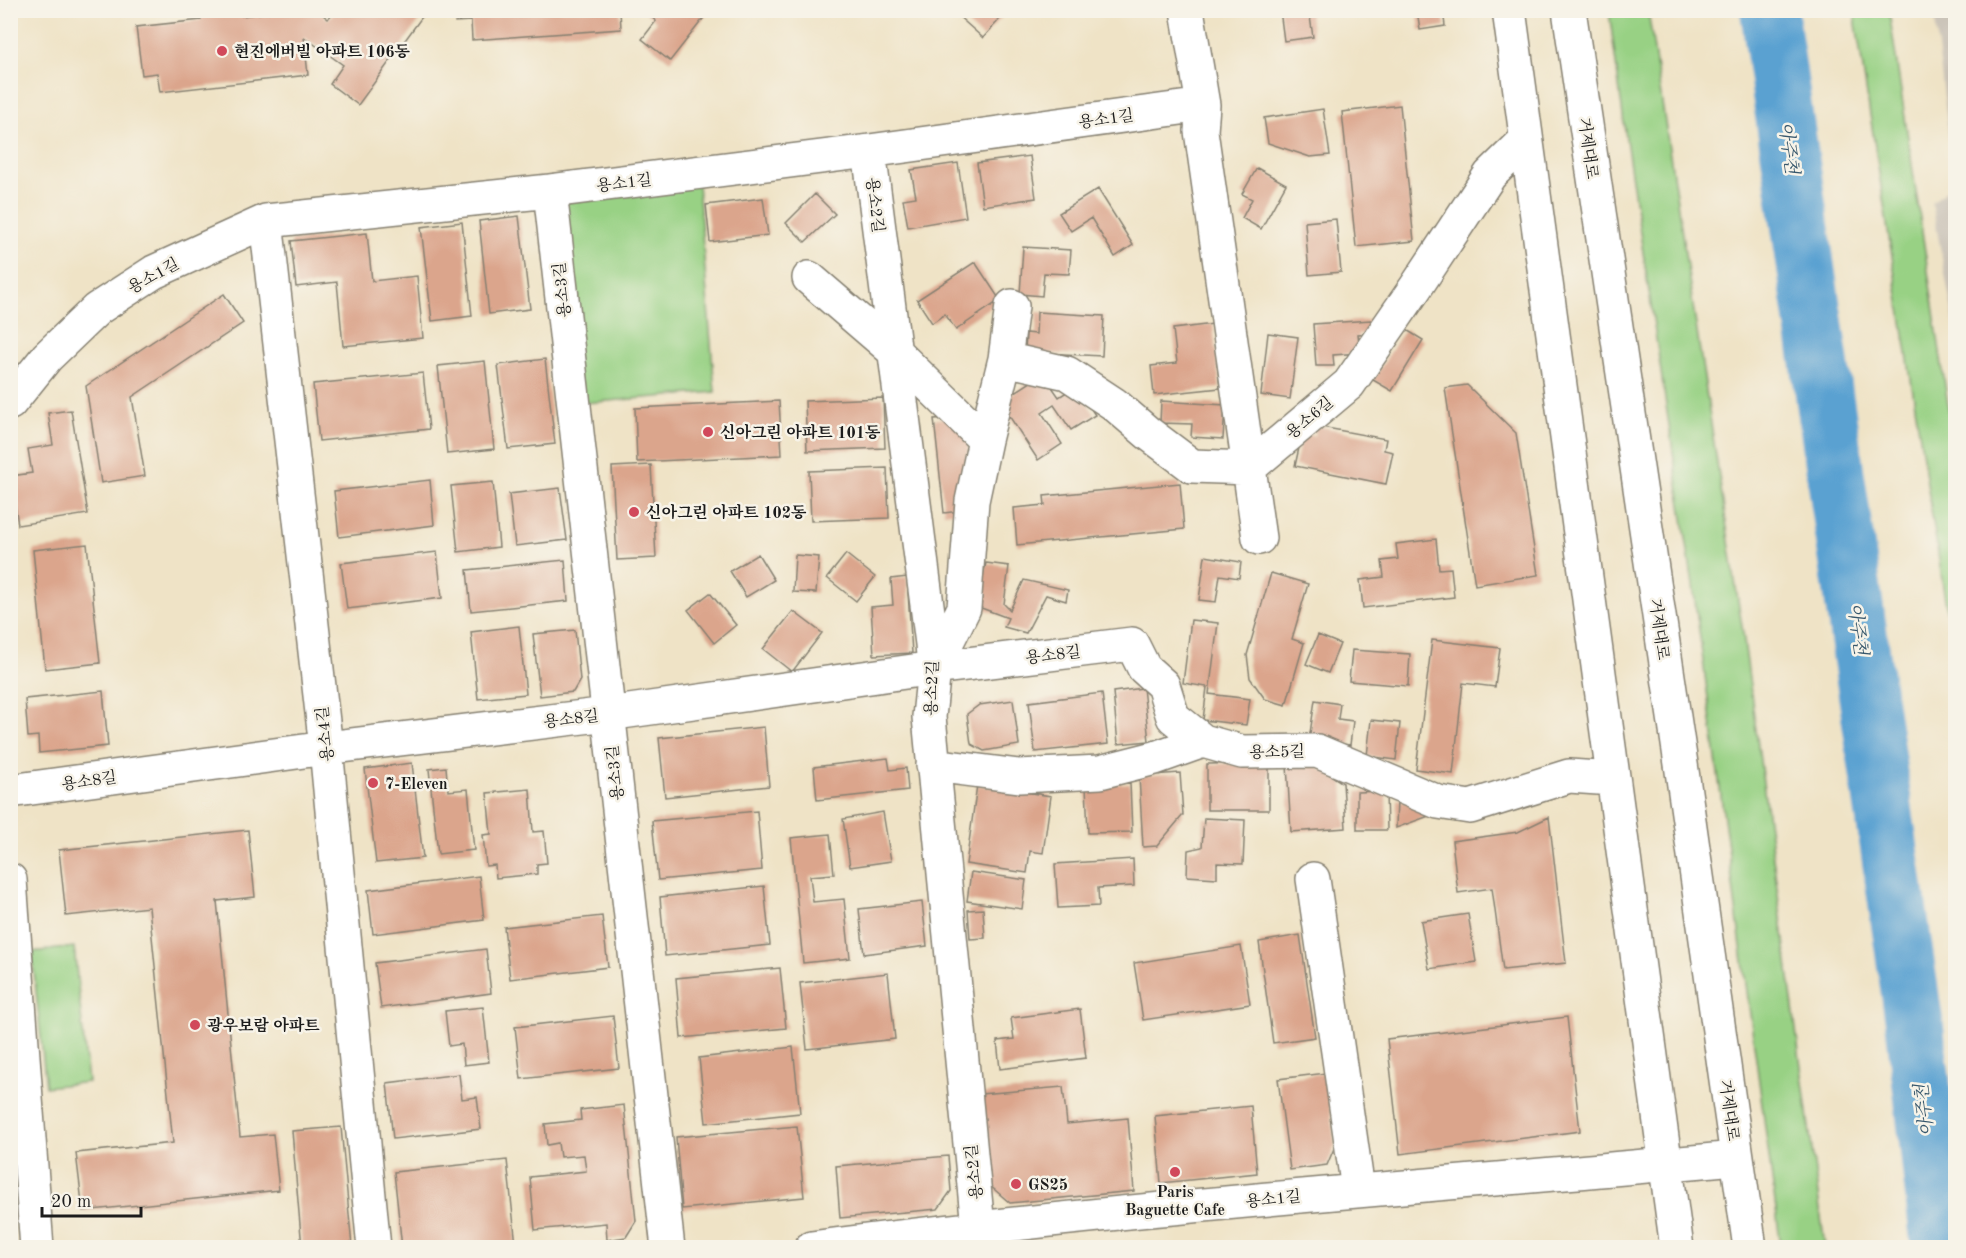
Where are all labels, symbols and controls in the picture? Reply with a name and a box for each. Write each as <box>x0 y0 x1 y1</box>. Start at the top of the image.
place label: 현진에버빌 아파트 106동 <box>234 42 410 61</box>
marker: 현진에버빌 아파트 106동 <box>215 44 229 58</box>
street label: 용소1길 <box>1077 107 1135 132</box>
street label: 거제대로 <box>1575 116 1600 181</box>
water label: 아주천 <box>1775 121 1803 177</box>
street label: 용소1길 <box>596 172 653 195</box>
street label: 용소2길 <box>863 177 886 234</box>
street label: 용소1길 <box>125 255 182 297</box>
street label: 용소3길 <box>551 261 574 318</box>
street label: 용소6길 <box>1283 394 1337 443</box>
place label: 신아그린 아파트 101동 <box>720 423 881 442</box>
marker: 신아그린 아파트 101동 <box>701 425 715 439</box>
place label: 신아그린 아파트 102동 <box>646 503 807 522</box>
marker: 신아그린 아파트 102동 <box>627 505 641 519</box>
street label: 거제대로 <box>1646 597 1671 662</box>
water label: 아주천 <box>1844 602 1872 658</box>
street label: 용소8길 <box>1025 644 1082 667</box>
street label: 용소2길 <box>923 660 942 716</box>
street label: 용소4길 <box>314 705 337 762</box>
street label: 용소8길 <box>543 708 600 731</box>
street label: 용소3길 <box>604 744 627 801</box>
street label: 용소5길 <box>1249 744 1305 761</box>
street label: 용소8길 <box>60 769 118 794</box>
marker: 7-Eleven <box>366 776 380 790</box>
place label: 7-Eleven <box>385 777 448 793</box>
place label: 광우보람 아파트 <box>207 1016 320 1035</box>
marker: 광우보람 아파트 <box>188 1018 202 1032</box>
street label: 거제대로 <box>1716 1078 1741 1143</box>
water label: 아주천 <box>1911 1081 1937 1137</box>
street label: 용소2길 <box>963 1143 986 1200</box>
marker: Paris Baguette Cafe <box>1168 1165 1182 1179</box>
marker: GS25 <box>1009 1177 1023 1191</box>
place label: GS25 <box>1028 1178 1068 1194</box>
scale bar <box>42 1180 141 1218</box>
place label: Paris Baguette Cafe <box>1125 1185 1225 1219</box>
street label: 용소1길 <box>1245 1188 1302 1211</box>
text: 20 m <box>51 1193 91 1211</box>

